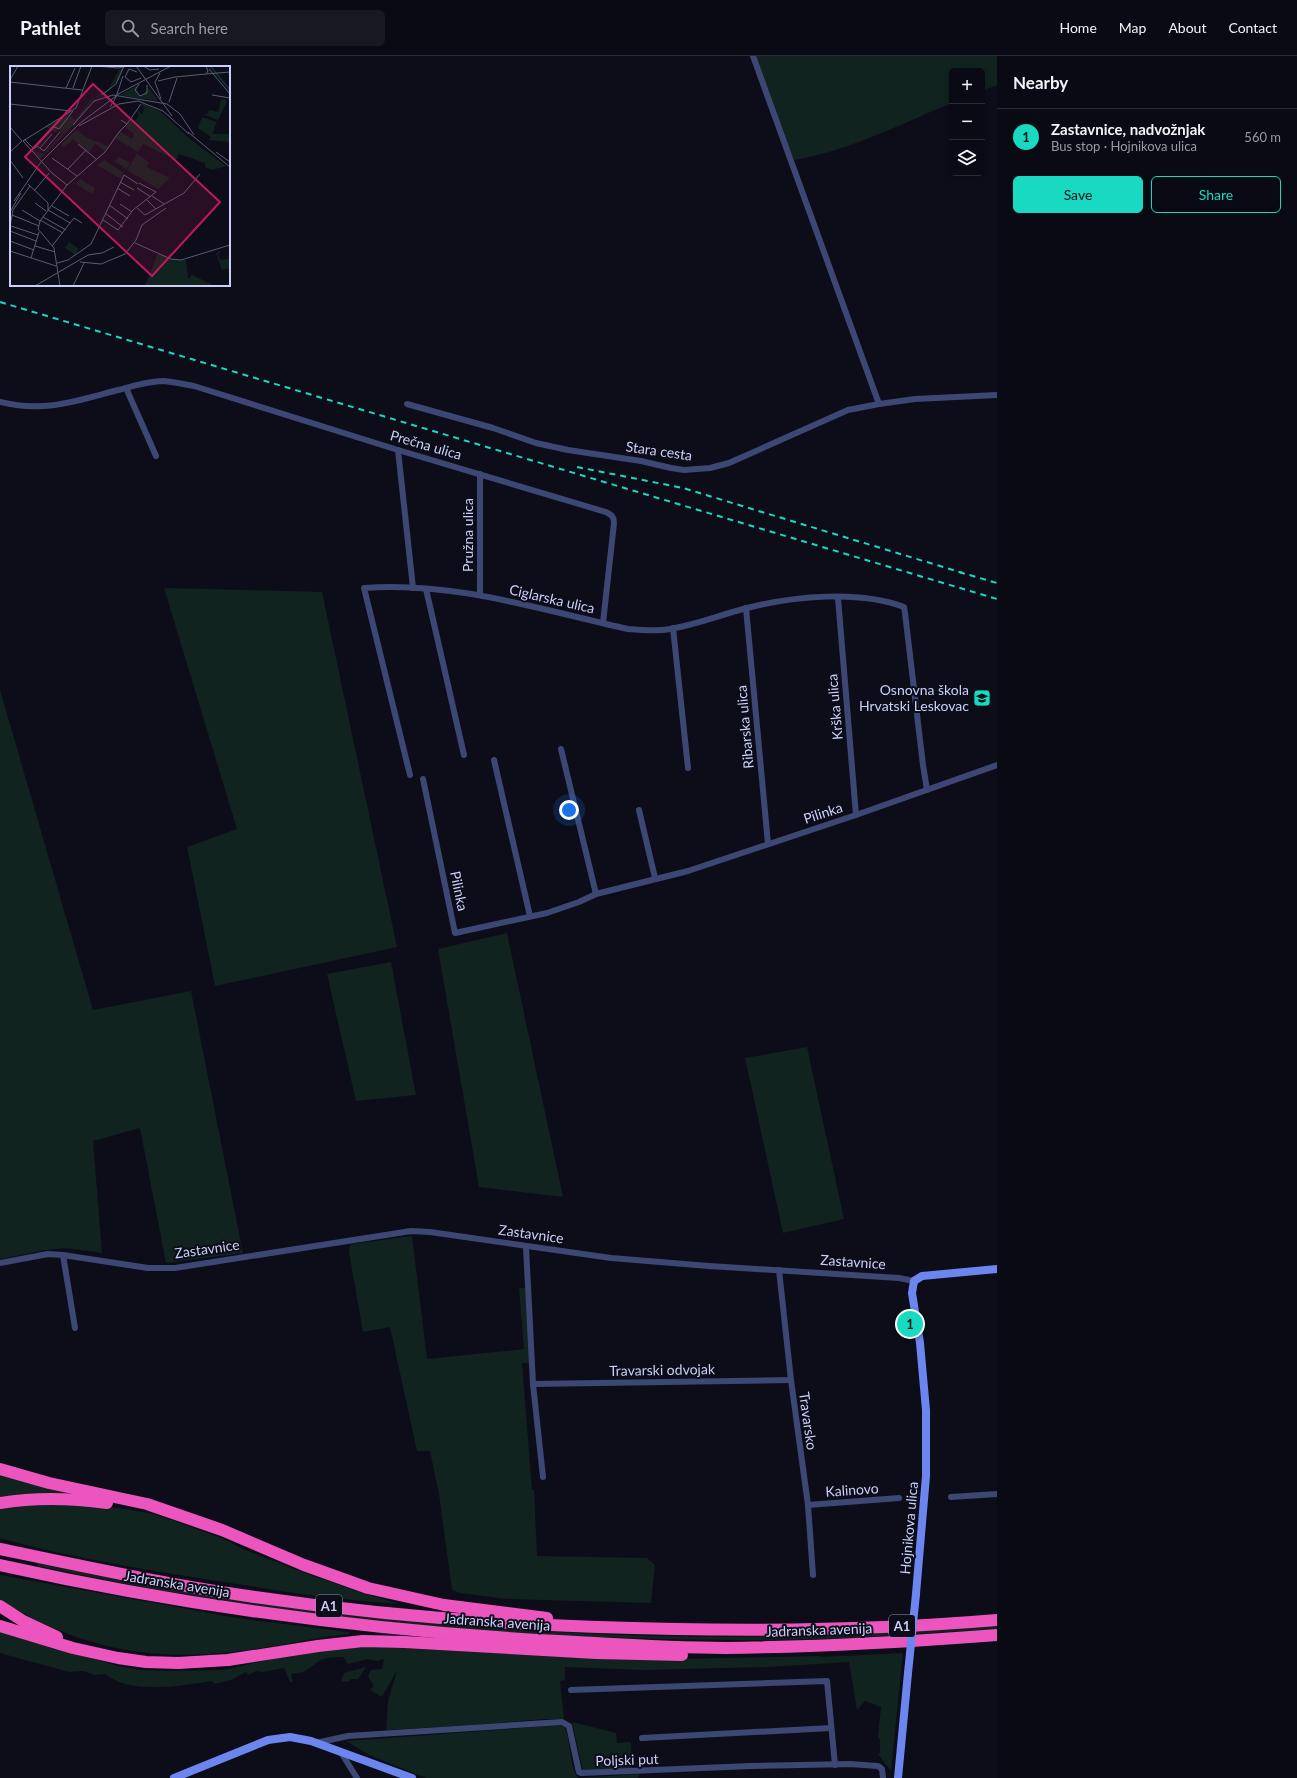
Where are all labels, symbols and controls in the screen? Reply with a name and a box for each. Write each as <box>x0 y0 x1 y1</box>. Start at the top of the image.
search box <box>105 10 385 46</box>
text: Pathlet <box>20 16 81 39</box>
icon: search <box>119 17 141 39</box>
text: Search here <box>151 19 228 37</box>
text: Home <box>1059 19 1097 36</box>
text: Map <box>1119 19 1146 36</box>
text: About <box>1168 19 1206 36</box>
text: Contact <box>1228 19 1277 36</box>
inset map <box>10 66 230 286</box>
map controls <box>949 68 985 176</box>
button: + <box>949 68 985 104</box>
text: Nearby <box>1013 72 1068 93</box>
button: − <box>949 104 985 140</box>
text: Zastavnice, nadvožnjak <box>1051 120 1205 138</box>
text: 1 <box>1022 129 1030 145</box>
text: 560 m <box>1244 129 1281 145</box>
text: Bus stop · Hojnikova ulica <box>1051 138 1197 154</box>
button: layers <box>949 140 985 176</box>
button: Save <box>1013 176 1143 213</box>
button: Share <box>1151 176 1281 213</box>
street label: Prečna ulica <box>388 426 464 463</box>
street label: Stara cesta <box>625 437 693 464</box>
street label: Pružna ulica <box>459 498 476 572</box>
street label: Ciglarska ulica <box>508 580 597 617</box>
street label: Krška ulica <box>823 673 846 741</box>
place label: Osnovna škola Hrvatski Leskovac <box>859 681 969 714</box>
street label: Ribarska ulica <box>732 685 757 769</box>
school or university icon: Osnovna škola Hrvatski Leskovac <box>972 688 992 708</box>
street label: Pilinka <box>801 798 845 827</box>
your location <box>559 800 579 820</box>
street label: Pilinka <box>447 869 472 912</box>
street label: Zastavnice <box>497 1221 565 1246</box>
street label: Zastavnice <box>173 1236 241 1261</box>
street label: Zastavnice <box>820 1251 886 1272</box>
pin: 1 <box>897 1309 923 1339</box>
street label: Travarski odvojak <box>609 1360 716 1379</box>
street label: Travarsko <box>796 1391 821 1451</box>
street label: Kalinovo <box>825 1479 879 1500</box>
street label: Hojnikova ulica <box>896 1481 921 1575</box>
street label: Jadranska avenija <box>123 1567 231 1600</box>
road number: A1 <box>316 1595 342 1617</box>
street label: Jadranska avenija <box>443 1609 551 1634</box>
road number: A1 <box>889 1615 915 1637</box>
street label: Jadranska avenija <box>765 1619 873 1640</box>
street label: Poljski put <box>595 1750 659 1769</box>

